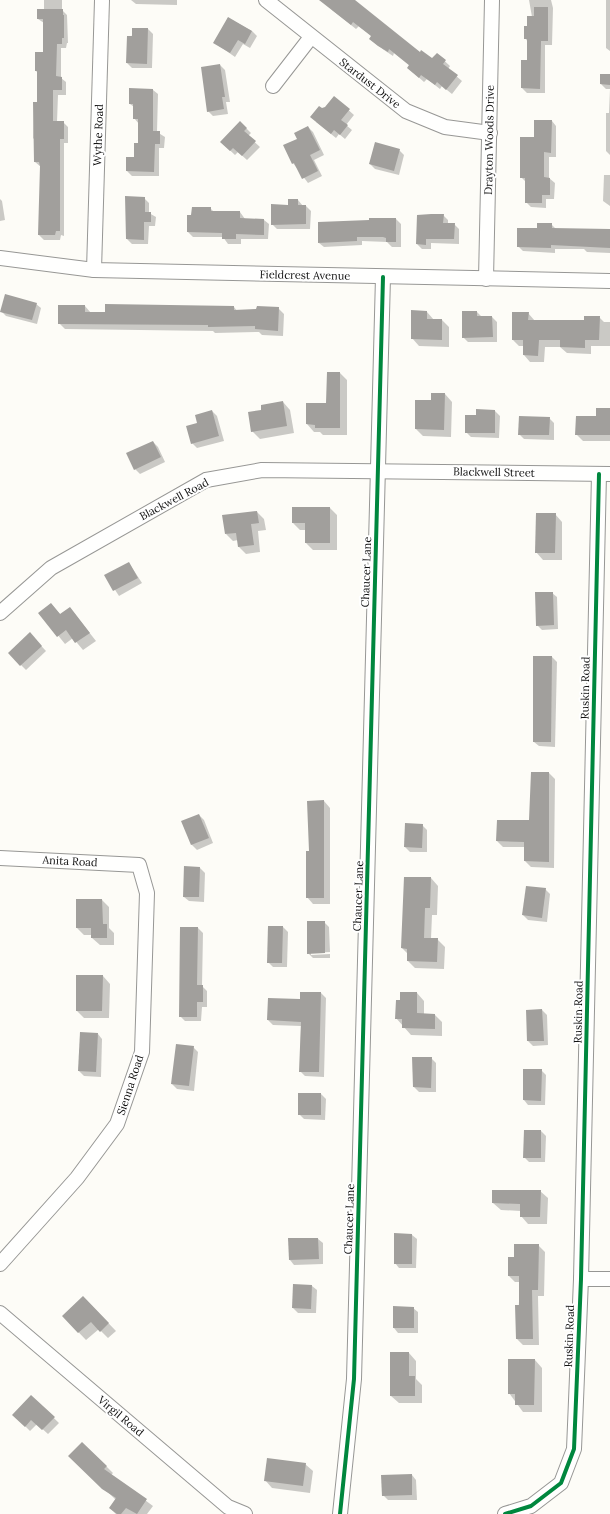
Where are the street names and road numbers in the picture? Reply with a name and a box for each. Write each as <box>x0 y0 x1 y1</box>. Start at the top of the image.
street label: Stardust Drive <box>337 55 403 111</box>
street label: Drayton Woods Drive <box>481 85 497 195</box>
street label: Wythe Road <box>90 103 106 166</box>
street label: Fieldcrest Avenue <box>260 267 350 283</box>
street label: Blackwell Street <box>453 464 536 480</box>
street label: Blackwell Road <box>137 475 211 523</box>
street label: Chaucer Lane <box>358 536 374 608</box>
street label: Ruskin Road <box>577 656 593 719</box>
street label: Anita Road <box>41 853 98 869</box>
street label: Chaucer Lane <box>350 860 366 932</box>
street label: Ruskin Road <box>570 980 586 1043</box>
street label: Sienna Road <box>114 1053 146 1117</box>
street label: Chaucer Lane <box>341 1183 357 1255</box>
street label: Ruskin Road <box>561 1304 577 1368</box>
street label: Virgil Road <box>94 1392 147 1440</box>

